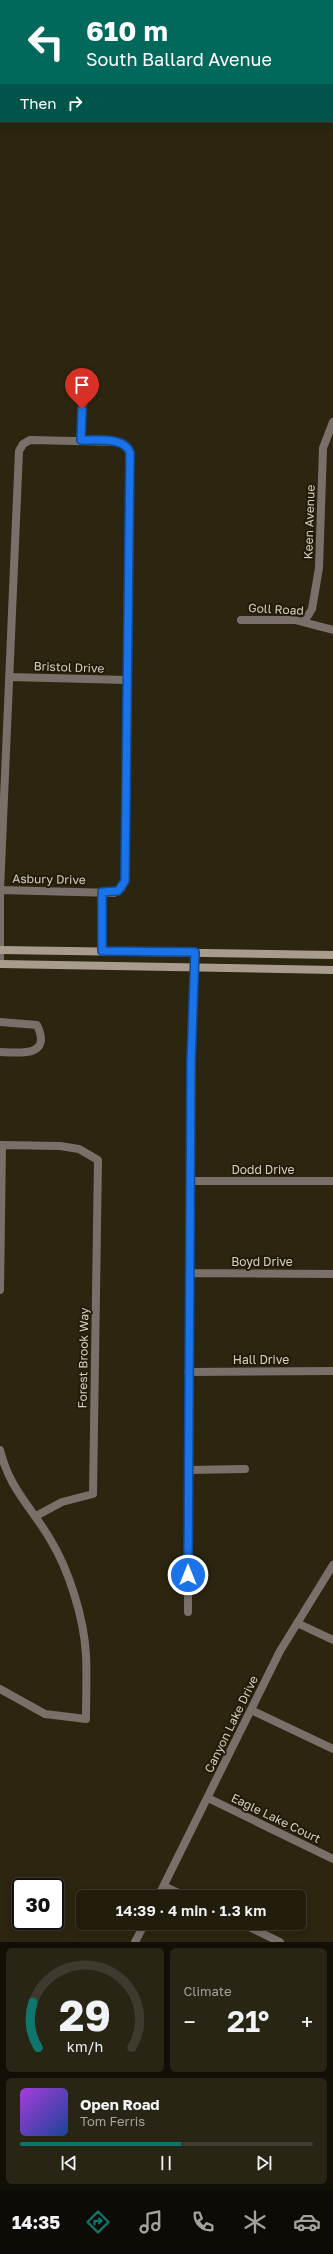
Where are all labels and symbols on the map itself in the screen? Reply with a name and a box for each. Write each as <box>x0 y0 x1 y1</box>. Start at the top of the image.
pin <box>65 368 99 409</box>
street label: Keen Avenue <box>300 484 318 560</box>
street label: Goll Road <box>248 600 304 618</box>
street label: Bristol Drive <box>33 658 105 676</box>
street label: Asbury Drive <box>12 871 86 887</box>
street label: Dodd Drive <box>231 1162 295 1177</box>
street label: Boyd Drive <box>231 1254 293 1269</box>
street label: Forest Brook Way <box>75 1307 91 1409</box>
street label: Hall Drive <box>233 1352 289 1367</box>
position arrow <box>167 1554 209 1596</box>
street label: Canyon Lake Drive <box>201 1673 261 1775</box>
street label: Eagle Lake Court <box>229 1790 323 1846</box>
speed limit sign: 30 <box>12 1878 64 1930</box>

